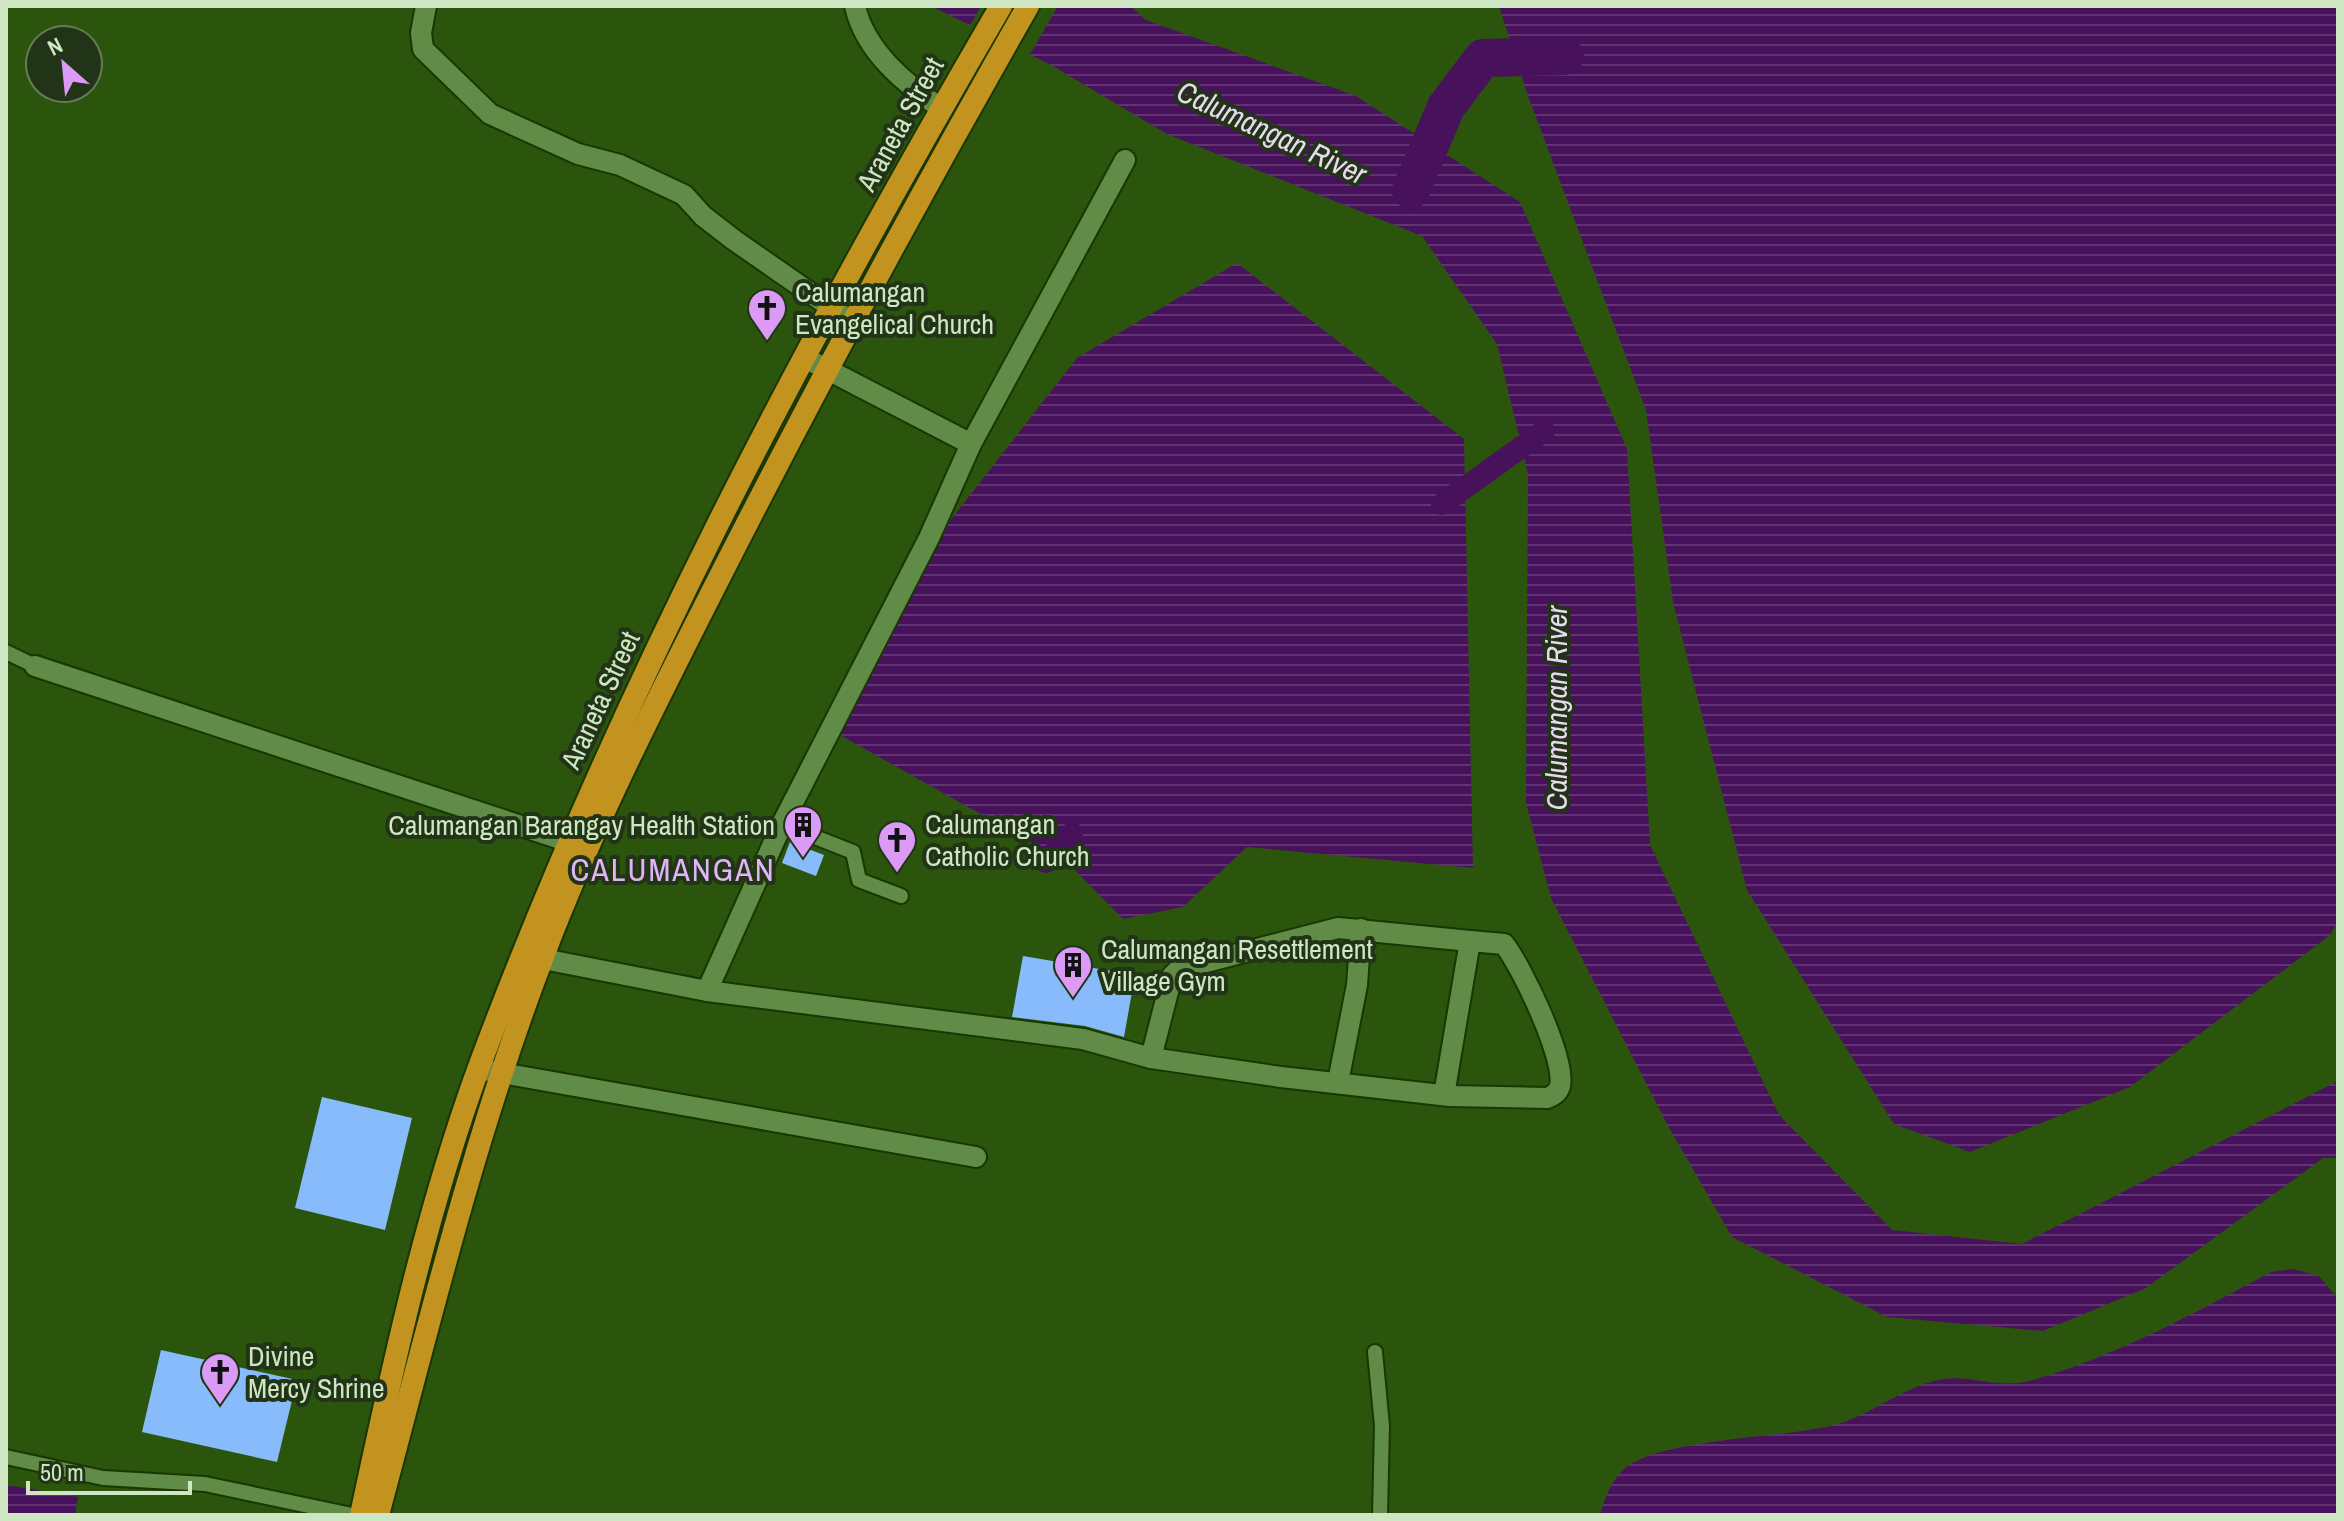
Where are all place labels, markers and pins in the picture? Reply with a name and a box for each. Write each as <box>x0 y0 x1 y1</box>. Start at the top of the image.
place label: Calumangan Evangelical Church <box>795 273 994 343</box>
church icon: Calumangan Evangelical Church <box>746 287 788 342</box>
building icon: Calumangan Barangay Health Station <box>782 804 824 859</box>
place label: Calumangan Catholic Church <box>925 805 1090 875</box>
place label: Calumangan Barangay Health Station <box>388 806 775 844</box>
church icon: Calumangan Catholic Church <box>876 819 918 874</box>
place label: Calumangan Resettlement Village Gym <box>1101 930 1373 1000</box>
building icon: Calumangan Resettlement Village Gym <box>1052 944 1094 999</box>
place label: Divine Mercy Shrine <box>248 1337 385 1407</box>
church icon: Divine Mercy Shrine <box>199 1351 241 1406</box>

